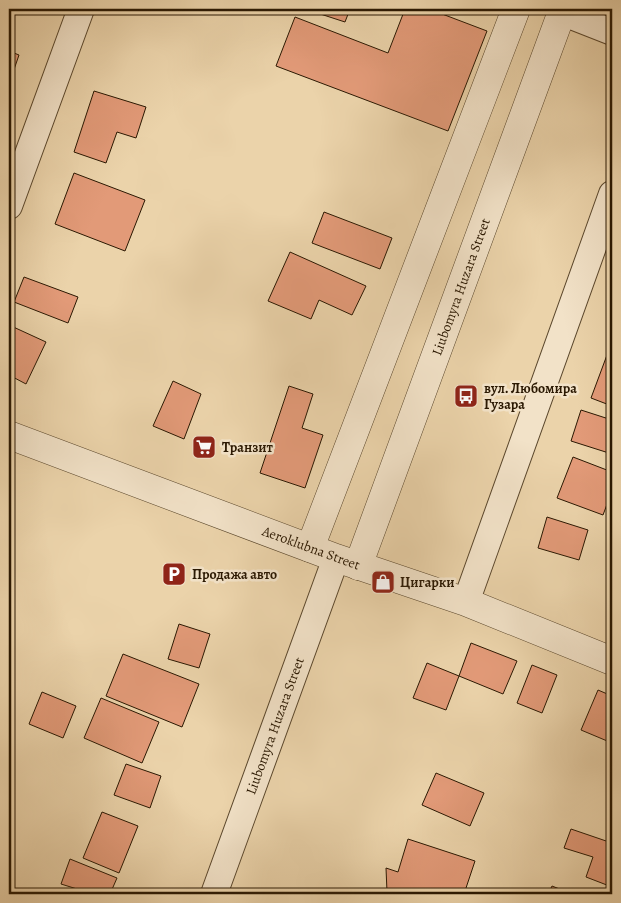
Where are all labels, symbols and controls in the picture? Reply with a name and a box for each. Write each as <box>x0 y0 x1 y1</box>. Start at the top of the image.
street label: Liubomyra Huzara Street <box>427 215 495 358</box>
place label: вул. Любомира Гузара <box>484 379 577 414</box>
bus stop icon: вул. Любомира Гузара <box>453 383 479 409</box>
supermarket icon: Транзит <box>191 434 217 460</box>
place label: Транзит <box>222 438 274 457</box>
street label: Aeroklubna Street <box>258 521 363 575</box>
parking icon: Продажа авто <box>161 561 187 587</box>
place label: Продажа авто <box>192 565 277 584</box>
shop icon: Цигарки <box>370 569 396 595</box>
place label: Цигарки <box>400 573 455 592</box>
street label: Liubomyra Huzara Street <box>241 654 309 797</box>

